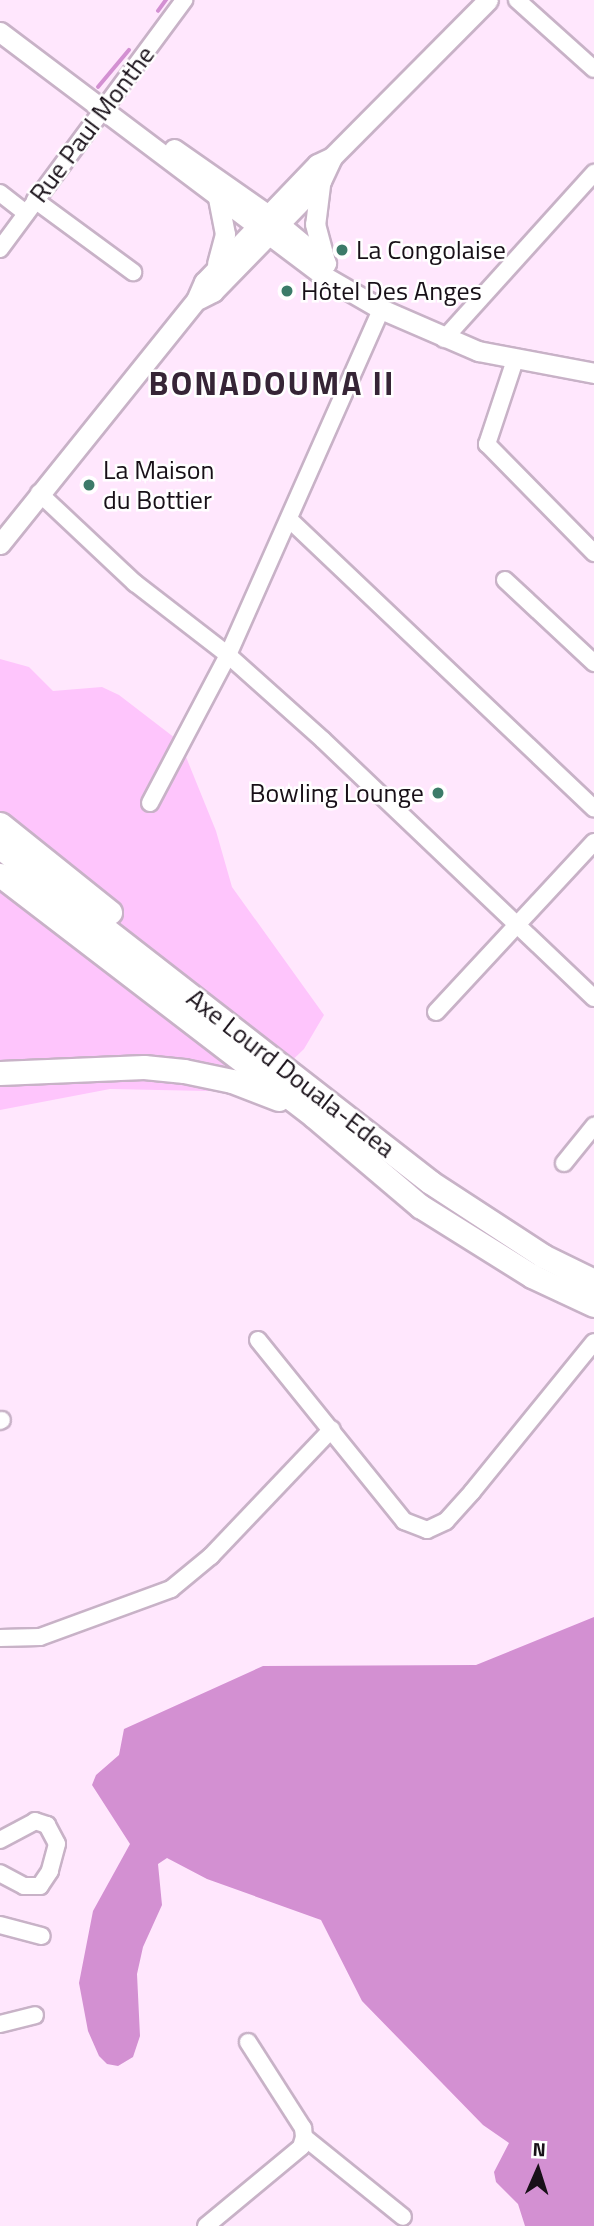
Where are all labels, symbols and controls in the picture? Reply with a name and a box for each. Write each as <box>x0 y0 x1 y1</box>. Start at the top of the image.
street label: Rue Paul Monthe <box>23 40 161 208</box>
place label: La Congolaise <box>356 234 506 266</box>
marker: La Congolaise <box>334 242 350 258</box>
place label: Hôtel Des Anges <box>301 275 482 307</box>
marker: Hôtel Des Anges <box>279 283 295 299</box>
district label: BONADOUMA II <box>150 364 394 404</box>
place label: La Maison du Bottier <box>103 454 215 516</box>
marker: La Maison du Bottier <box>81 477 97 493</box>
place label: Bowling Lounge <box>250 777 424 809</box>
marker: Bowling Lounge <box>430 785 446 801</box>
street label: Axe Lourd Douala-Edea <box>181 982 401 1164</box>
text: N <box>532 2134 546 2163</box>
north arrow <box>503 2135 573 2205</box>

